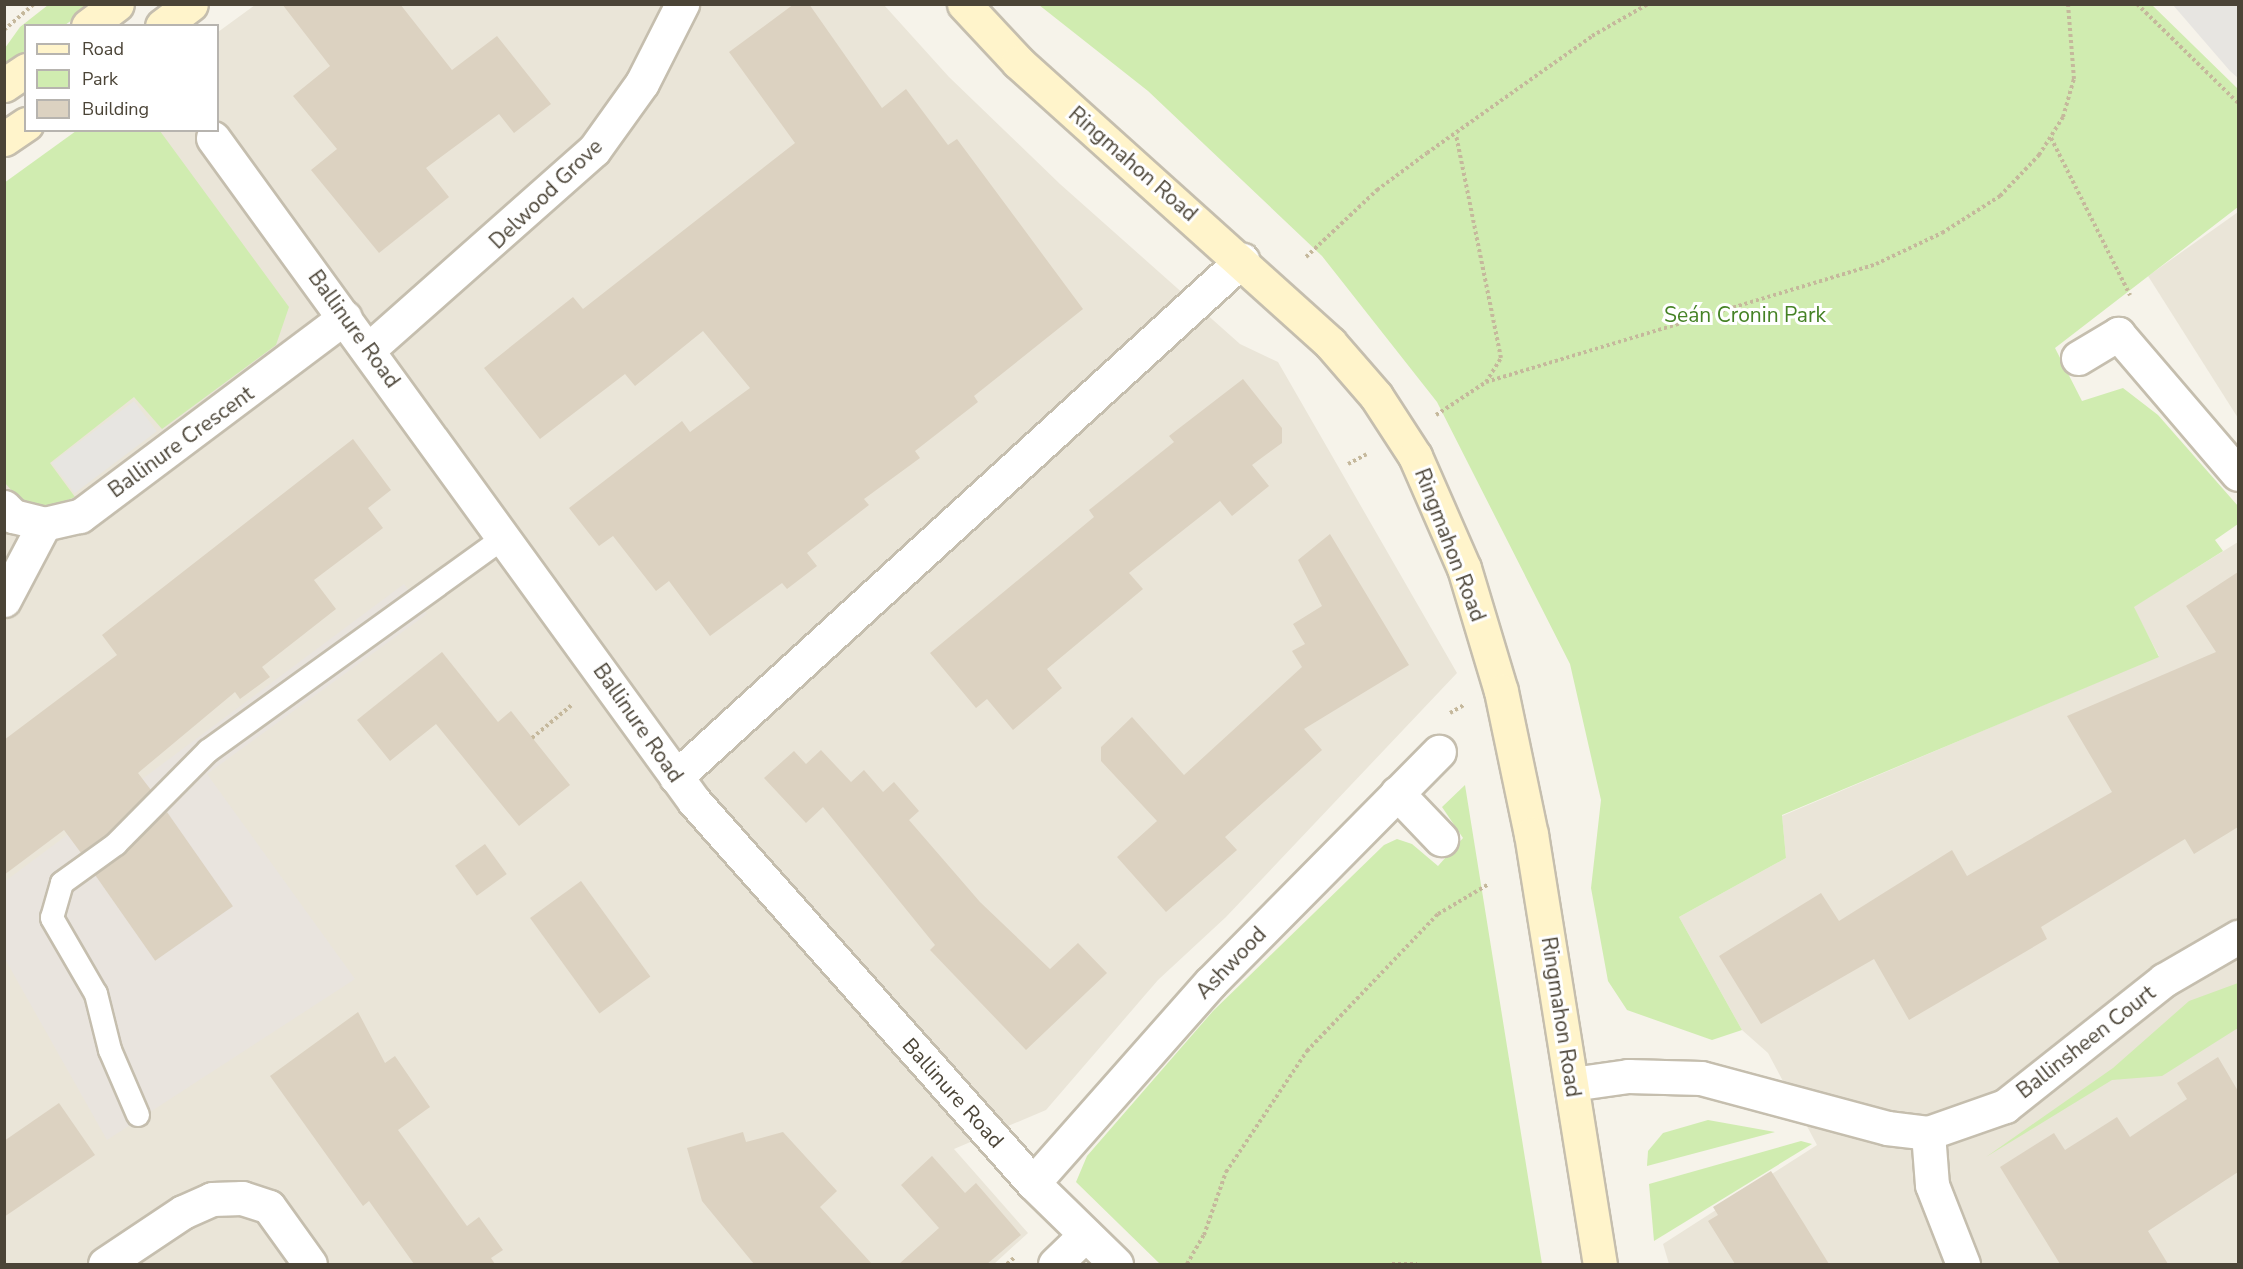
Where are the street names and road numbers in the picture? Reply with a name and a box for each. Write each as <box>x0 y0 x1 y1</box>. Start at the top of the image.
street label: Ringmahon Road <box>1064 101 1202 227</box>
street label: Delwood Grove <box>484 134 608 254</box>
street label: Ballinure Road <box>303 265 405 393</box>
street label: Ballinure Crescent <box>104 381 258 503</box>
street label: Ringmahon Road <box>1409 465 1491 625</box>
street label: Ballinure Road <box>588 659 688 787</box>
street label: Ashwood <box>1191 922 1271 1004</box>
street label: Ringmahon Road <box>1536 935 1586 1099</box>
street label: Ballinsheen Court <box>2012 980 2160 1104</box>
street label: Ballinure Road <box>897 1033 1009 1153</box>

